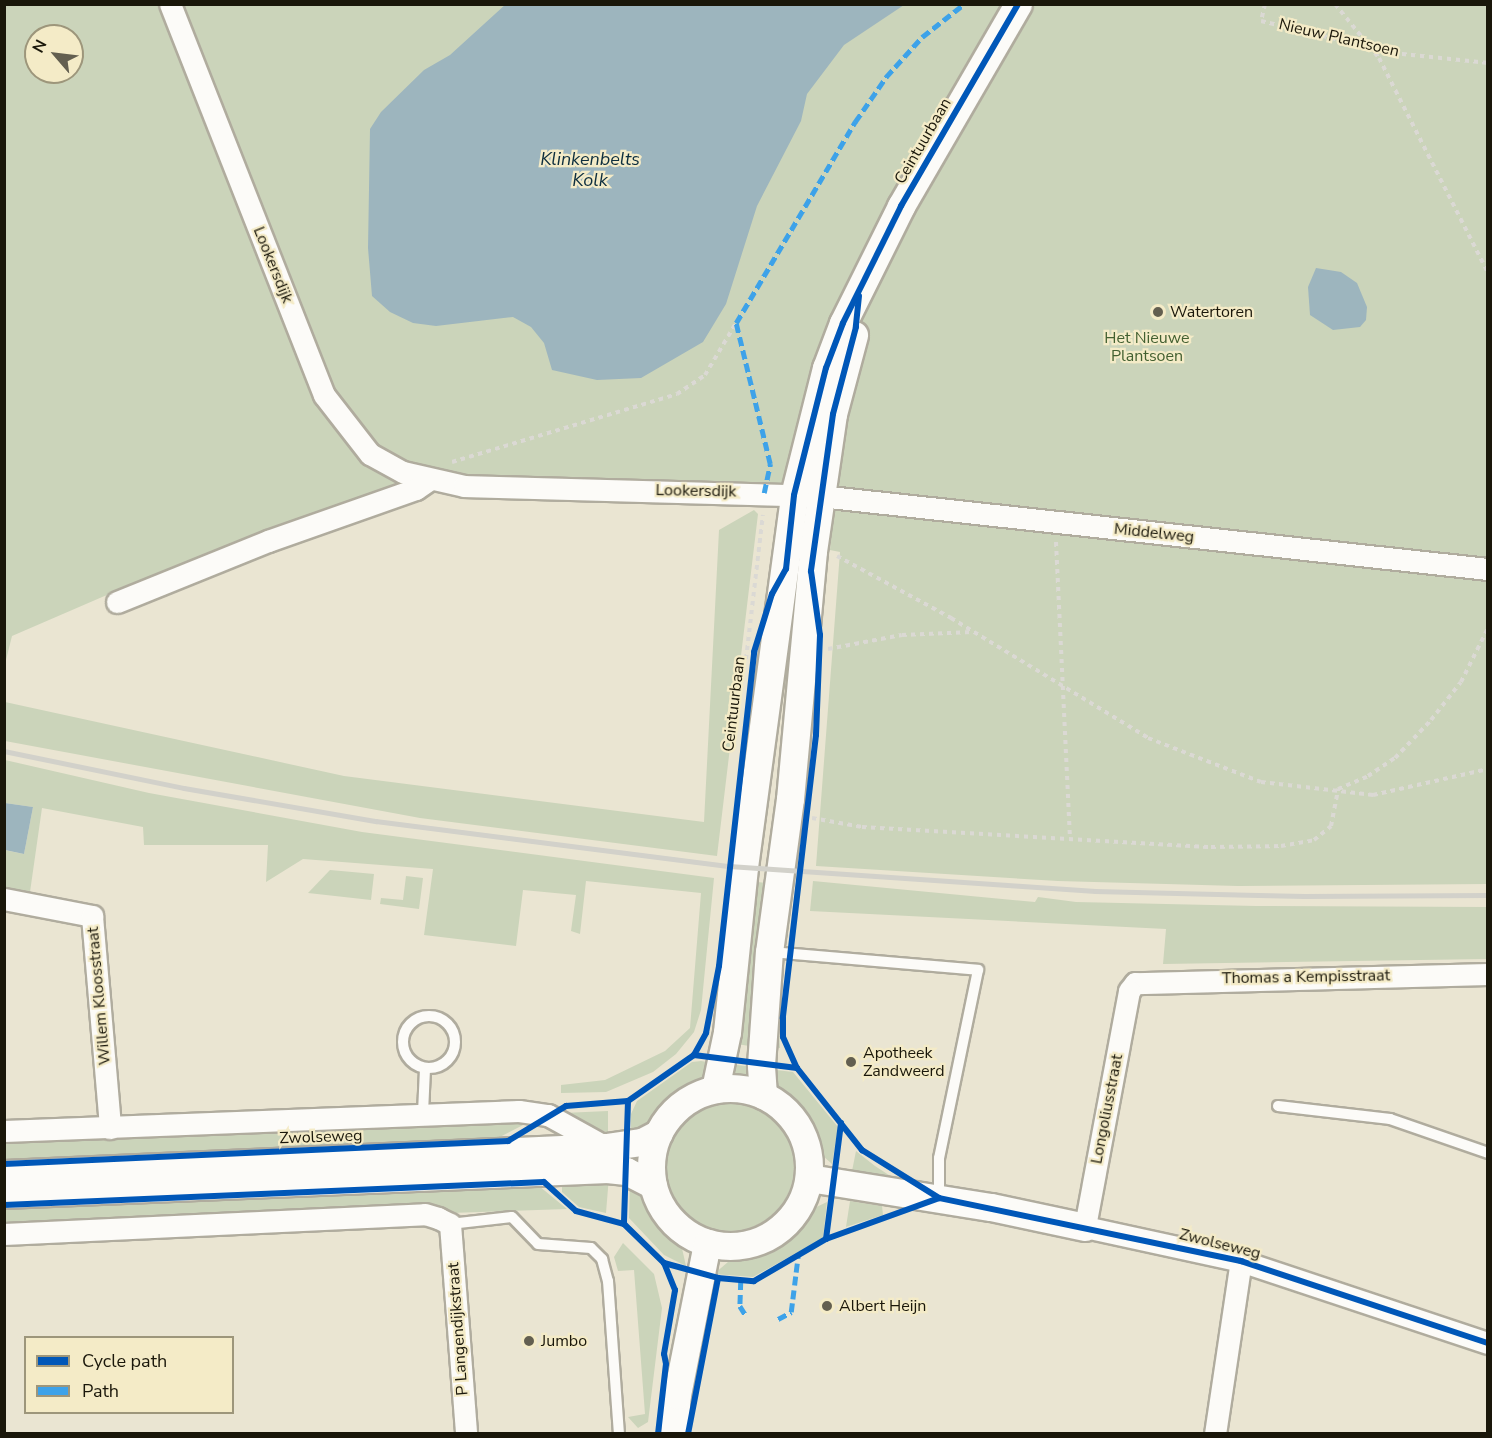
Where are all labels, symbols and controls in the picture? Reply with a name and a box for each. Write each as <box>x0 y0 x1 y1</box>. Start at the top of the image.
street label: Nieuw Plantsoen <box>1277 15 1401 61</box>
north arrow <box>24 24 84 84</box>
text: N <box>27 36 52 57</box>
street label: Ceintuurbaan <box>891 95 955 187</box>
water label: Klinkenbelts Kolk <box>540 149 640 192</box>
street label: Lookersdijk <box>249 224 297 306</box>
place label: Watertoren <box>1170 302 1253 322</box>
marker: Watertoren <box>1151 305 1165 319</box>
park label: Het Nieuwe Plantsoen <box>1104 328 1190 366</box>
street label: Lookersdijk <box>655 481 737 501</box>
street label: Middelweg <box>1113 519 1195 547</box>
street label: Ceintuurbaan <box>719 655 749 753</box>
street label: Willem Kloosstraat <box>83 926 115 1066</box>
street label: Thomas a Kempisstraat <box>1222 966 1390 988</box>
place label: Apotheek Zandweerd <box>863 1043 944 1081</box>
street label: Longoliusstraat <box>1087 1052 1127 1166</box>
marker: Apotheek Zandweerd <box>844 1055 858 1069</box>
street label: Zwolseweg <box>279 1126 363 1148</box>
street label: Zwolseweg <box>1177 1225 1263 1263</box>
street label: P Langendijkstraat <box>444 1262 472 1396</box>
place label: Albert Heijn <box>839 1296 926 1316</box>
marker: Albert Heijn <box>820 1299 834 1313</box>
place label: Jumbo <box>541 1331 587 1351</box>
marker: Jumbo <box>522 1334 536 1348</box>
legend <box>24 1336 234 1414</box>
text: Cycle path <box>82 1349 167 1373</box>
text: Path <box>82 1379 119 1403</box>

